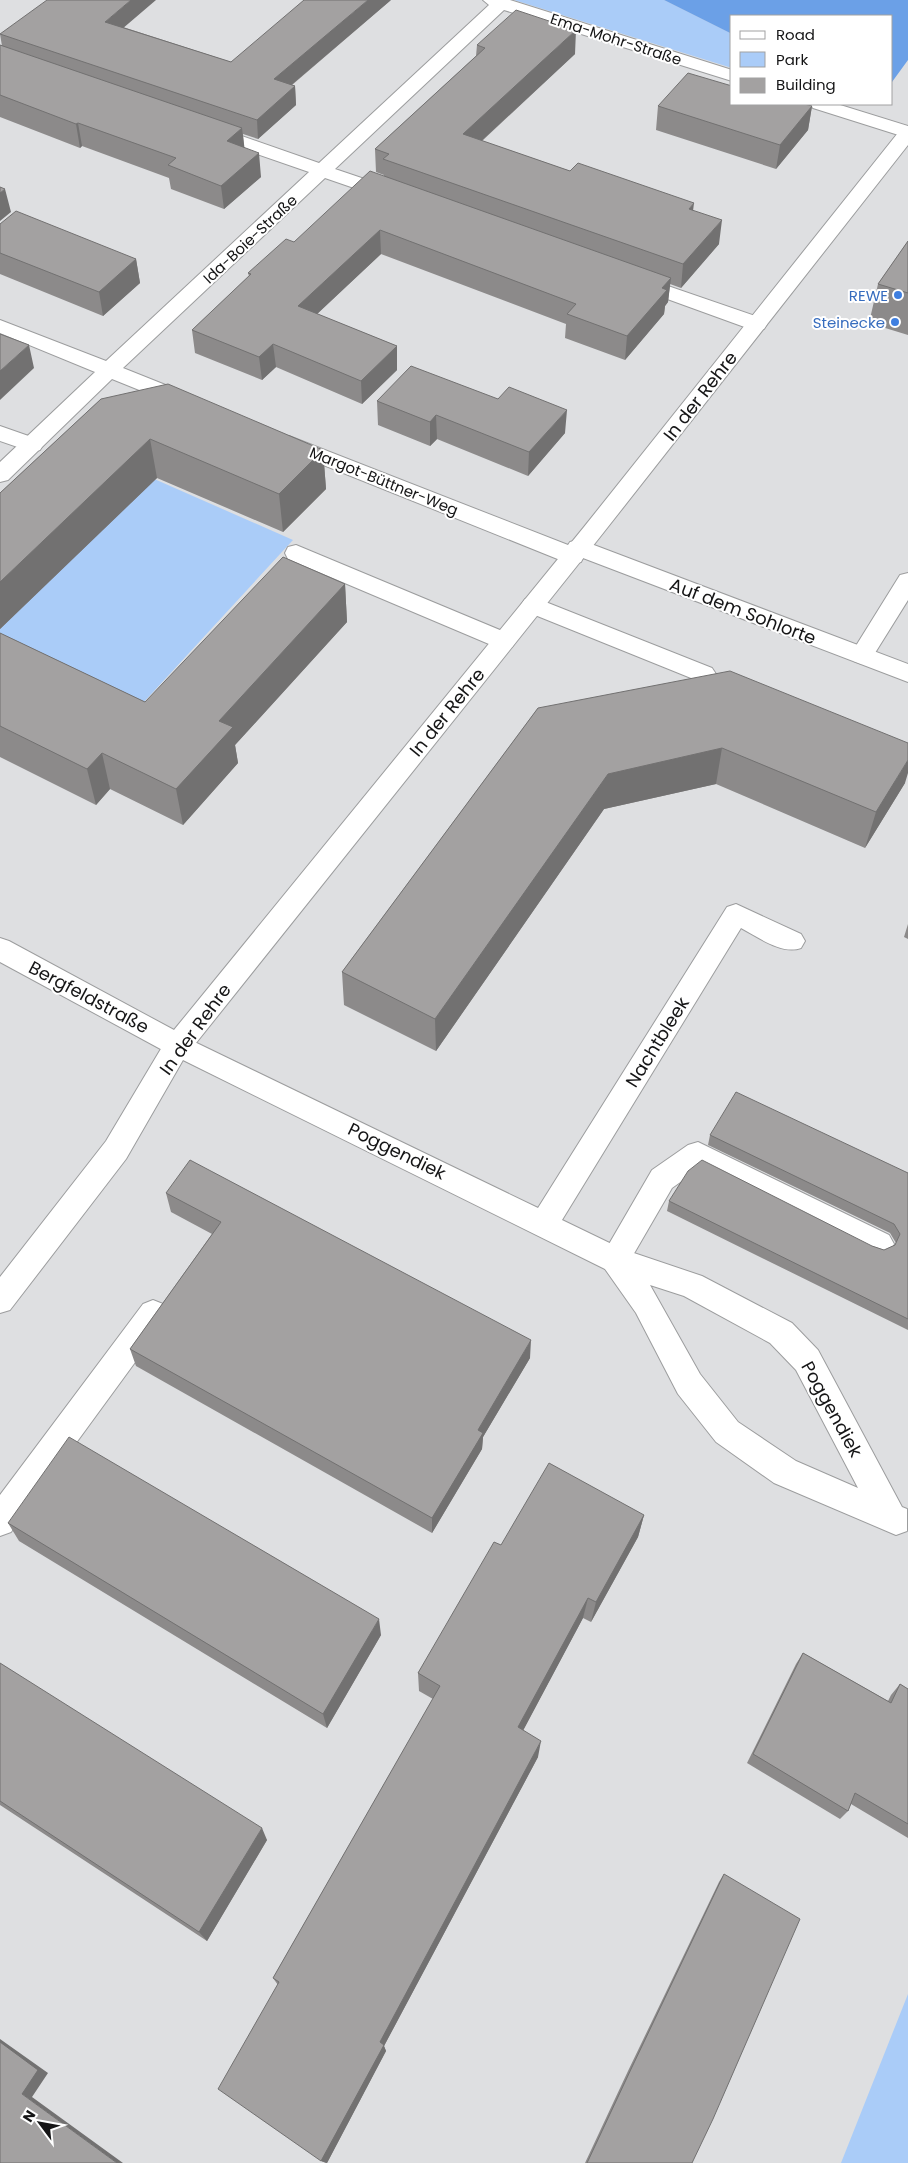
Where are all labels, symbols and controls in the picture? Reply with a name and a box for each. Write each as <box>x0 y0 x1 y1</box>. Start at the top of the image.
street label: Ema-Mohr-Straße <box>548 8 684 70</box>
legend <box>730 15 893 105</box>
text: Road <box>776 24 815 45</box>
text: Park <box>776 49 808 70</box>
text: Building <box>776 74 836 95</box>
street label: Ida-Boie-Straße <box>198 190 302 288</box>
place label: REWE <box>849 285 888 306</box>
marker: REWE <box>892 289 904 301</box>
place label: Steinecke <box>813 312 885 333</box>
marker: Steinecke <box>889 316 901 328</box>
street label: In der Rehre <box>657 346 743 446</box>
street label: Margot-Büttner-Weg <box>307 442 461 520</box>
street label: Auf dem Sohlorte <box>666 572 820 650</box>
street label: In der Rehre <box>404 663 490 761</box>
street label: Bergfeldstraße <box>24 955 154 1039</box>
street label: In der Rehre <box>153 978 237 1080</box>
street label: Nachtbleek <box>619 992 695 1092</box>
street label: Poggendiek <box>344 1117 451 1186</box>
street label: Poggendiek <box>795 1357 869 1462</box>
north arrow <box>15 2098 65 2148</box>
text: N <box>18 2106 40 2126</box>

